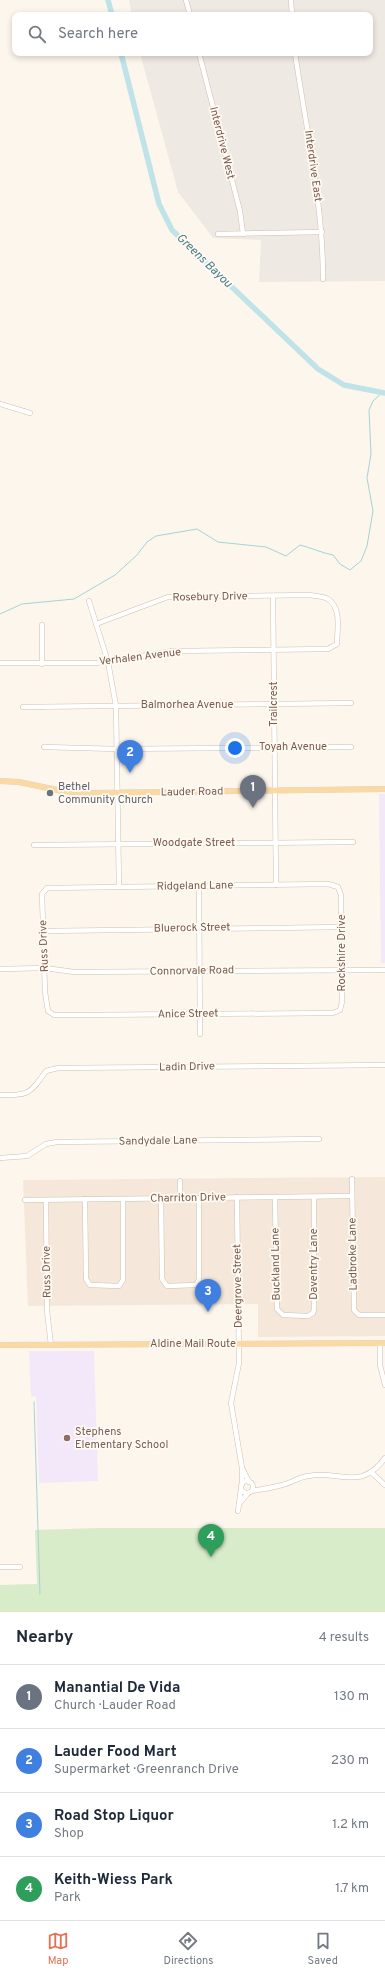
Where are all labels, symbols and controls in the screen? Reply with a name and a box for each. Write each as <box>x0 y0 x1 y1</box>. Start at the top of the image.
search box <box>12 12 373 56</box>
icon: search <box>26 23 48 45</box>
text: Search here <box>58 25 138 44</box>
street label: Interdrive West <box>206 105 238 181</box>
street label: Interdrive East <box>301 129 325 203</box>
water label: Greens Bayou <box>173 230 236 292</box>
street label: Rosebury Drive <box>172 589 248 605</box>
street label: Verhalen Avenue <box>98 645 182 669</box>
street label: Trailcrest <box>267 681 281 727</box>
street label: Balmorhea Avenue <box>141 698 233 712</box>
your location <box>225 738 245 758</box>
pin: 2 <box>117 740 143 773</box>
street label: Toyah Avenue <box>259 740 327 754</box>
pin: 1 <box>240 775 266 808</box>
place label: Bethel Community Church <box>58 780 153 807</box>
street label: Lauder Road <box>161 784 223 800</box>
marker: Bethel Community Church <box>45 788 55 798</box>
street label: Woodgate Street <box>153 836 235 850</box>
street label: Ridgeland Lane <box>157 878 234 894</box>
street label: Rockshire Drive <box>335 914 349 992</box>
street label: Russ Drive <box>36 920 52 972</box>
street label: Bluerock Street <box>153 920 231 936</box>
street label: Connorvale Road <box>150 963 234 979</box>
street label: Anice Street <box>157 1006 219 1022</box>
street label: Ladin Drive <box>159 1060 215 1074</box>
street label: Sandydale Lane <box>119 1133 197 1149</box>
street label: Charriton Drive <box>150 1190 226 1206</box>
street label: Ladbroke Lane <box>345 1217 361 1291</box>
street label: Buckland Lane <box>268 1227 284 1301</box>
street label: Daventry Lane <box>307 1228 321 1300</box>
street label: Deergrove Street <box>230 1244 246 1328</box>
street label: Russ Drive <box>40 1246 54 1298</box>
pin: 3 <box>195 1279 221 1312</box>
street label: Aldine Mail Route <box>150 1337 236 1351</box>
place label: Stephens Elementary School <box>75 1425 168 1452</box>
marker: Stephens Elementary School <box>62 1433 72 1443</box>
pin: 4 <box>198 1524 224 1557</box>
text: Nearby <box>16 1627 73 1649</box>
text: 4 results <box>319 1630 369 1646</box>
text: Manantial De Vida <box>54 1679 180 1698</box>
text: 1 <box>26 1689 32 1705</box>
text: 130 m <box>334 1689 369 1705</box>
text: Church · Lauder Road <box>54 1698 176 1714</box>
text: Lauder Food Mart <box>54 1743 177 1762</box>
text: 2 <box>25 1753 33 1769</box>
text: 230 m <box>331 1753 369 1769</box>
text: Supermarket · Greenranch Drive <box>54 1762 239 1778</box>
text: Road Stop Liquor <box>54 1807 174 1826</box>
text: 3 <box>25 1817 33 1833</box>
text: 1.2 km <box>332 1817 369 1833</box>
text: Shop <box>54 1826 84 1842</box>
text: Keith-Wiess Park <box>54 1871 173 1890</box>
text: 4 <box>25 1881 33 1897</box>
text: 1.7 km <box>335 1881 369 1897</box>
text: Park <box>54 1890 81 1906</box>
tab: Map <box>47 1930 69 1968</box>
tab: Directions <box>163 1930 213 1968</box>
tab: Saved <box>308 1930 338 1968</box>

